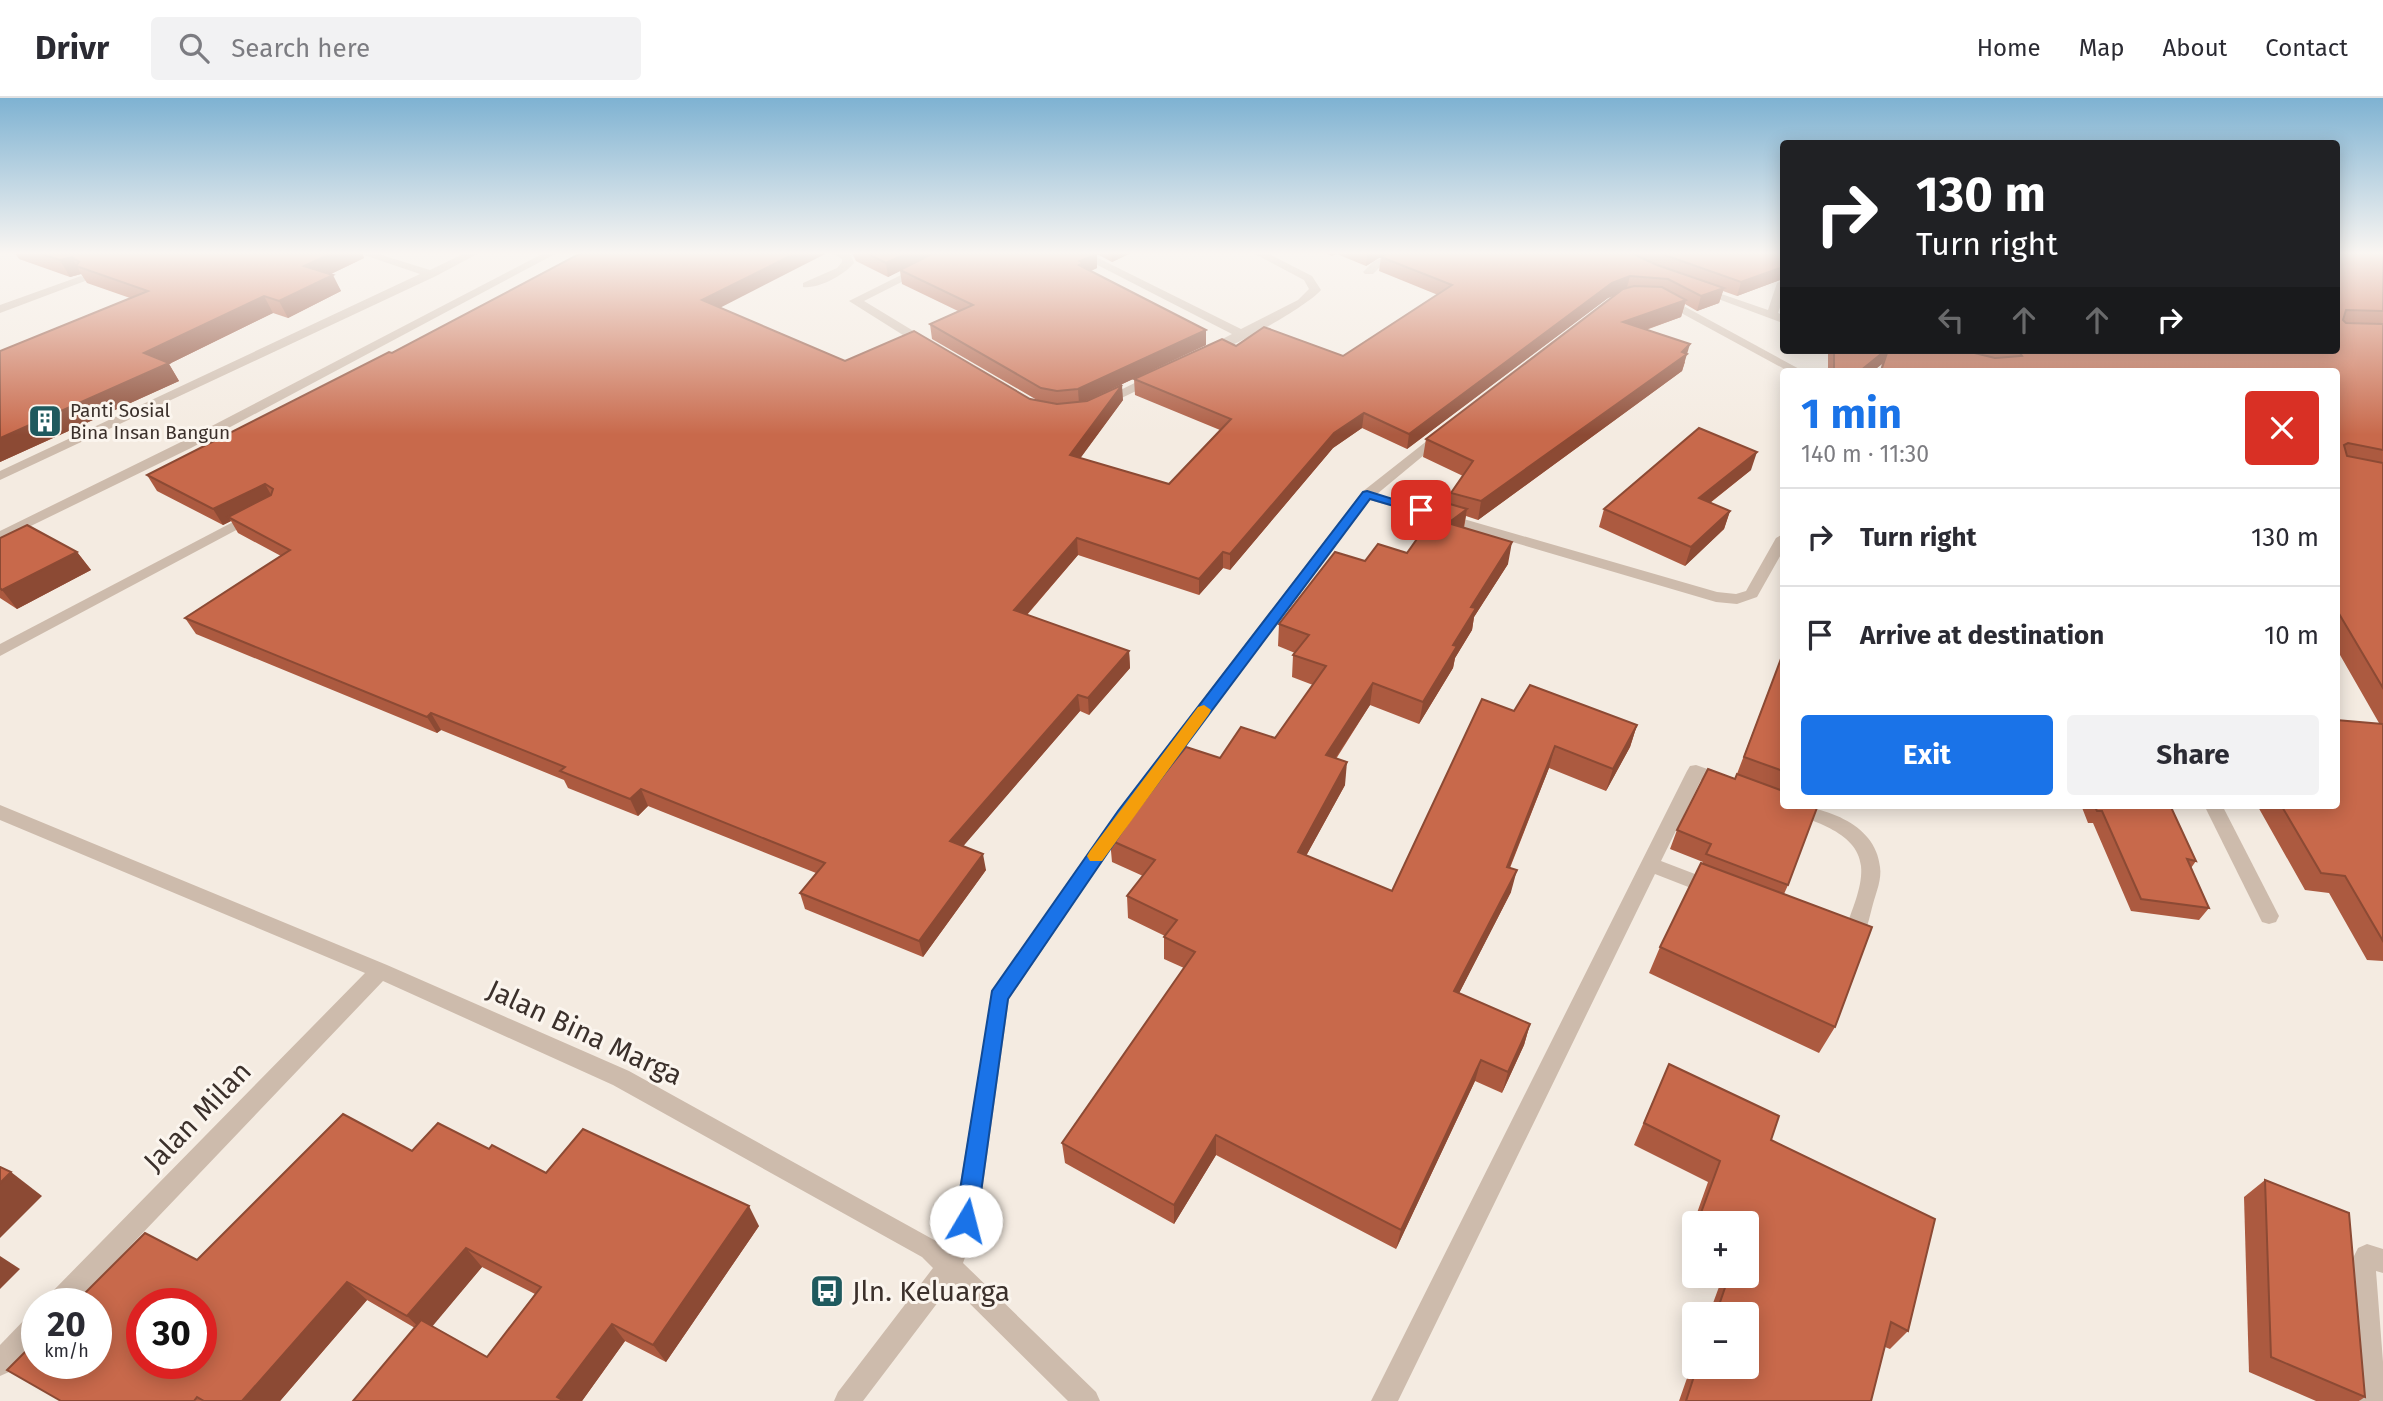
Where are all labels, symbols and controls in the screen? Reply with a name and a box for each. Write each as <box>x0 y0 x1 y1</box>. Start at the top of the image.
search box <box>151 17 641 80</box>
text: Drivr <box>35 28 109 68</box>
icon: search <box>175 29 213 67</box>
text: Search here <box>231 33 370 64</box>
text: Home <box>1977 34 2041 62</box>
text: Map <box>2079 34 2125 62</box>
text: About <box>2163 34 2227 62</box>
text: Contact <box>2265 34 2348 62</box>
text: 130 m <box>1916 165 2046 224</box>
icon: right <box>1801 168 1892 259</box>
text: Turn right <box>1916 225 2058 263</box>
icon: left <box>1932 301 1970 339</box>
icon: ahead <box>2005 301 2043 339</box>
icon: ahead <box>2078 301 2116 339</box>
icon: right <box>2151 301 2189 339</box>
text: 1 min <box>1801 389 1902 439</box>
button: close <box>2245 391 2319 465</box>
place label: Panti Sosial Bina Insan Bangun <box>70 399 230 444</box>
building icon: Panti Sosial Bina Insan Bangun <box>26 402 64 440</box>
text: 140 m · 11:30 <box>1801 440 1929 468</box>
pin <box>1391 480 1451 540</box>
icon: arrive <box>1402 491 1440 529</box>
icon: right <box>1801 518 1839 556</box>
text: Turn right <box>1860 522 1977 553</box>
text: 130 m <box>2251 522 2319 553</box>
icon: arrive <box>1801 616 1839 654</box>
text: Arrive at destination <box>1860 620 2104 651</box>
text: 10 m <box>2264 620 2319 651</box>
button: Exit <box>1801 715 2053 795</box>
button: Share <box>2067 715 2319 795</box>
street label: Jalan Bina Marga <box>482 973 687 1092</box>
street label: Jalan Milan <box>137 1055 258 1178</box>
position arrow <box>929 1184 1003 1258</box>
map controls <box>1682 1211 1759 1379</box>
button: + <box>1682 1211 1759 1288</box>
bus stop icon: Jln. Keluarga <box>808 1272 846 1310</box>
place label: Jln. Keluarga <box>852 1275 1010 1308</box>
speed limit sign: 30 <box>126 1288 217 1379</box>
button: − <box>1682 1302 1759 1379</box>
text: 20 <box>47 1303 86 1345</box>
text: km/h <box>44 1340 89 1362</box>

